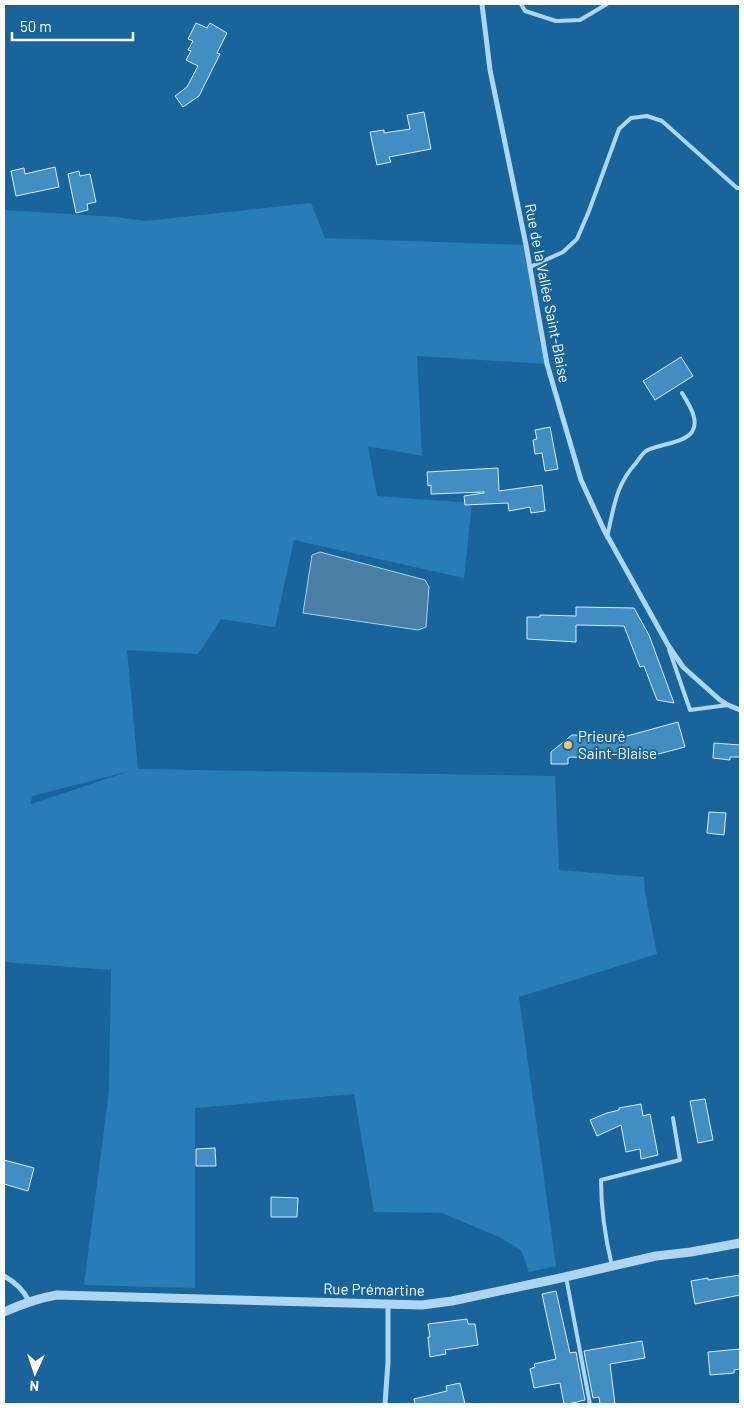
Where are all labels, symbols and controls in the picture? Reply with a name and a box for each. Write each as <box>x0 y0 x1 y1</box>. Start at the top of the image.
scale bar <box>12 10 134 42</box>
text: 50 m <box>20 17 52 35</box>
street label: Rue de la Vallée Saint-Blaise <box>522 202 574 384</box>
place label: Prieuré Saint-Blaise <box>578 727 657 762</box>
marker: Prieuré Saint-Blaise <box>562 739 574 751</box>
street label: Rue Prémartine <box>323 1279 425 1299</box>
north arrow <box>10 1348 60 1398</box>
text: N <box>29 1378 39 1395</box>

